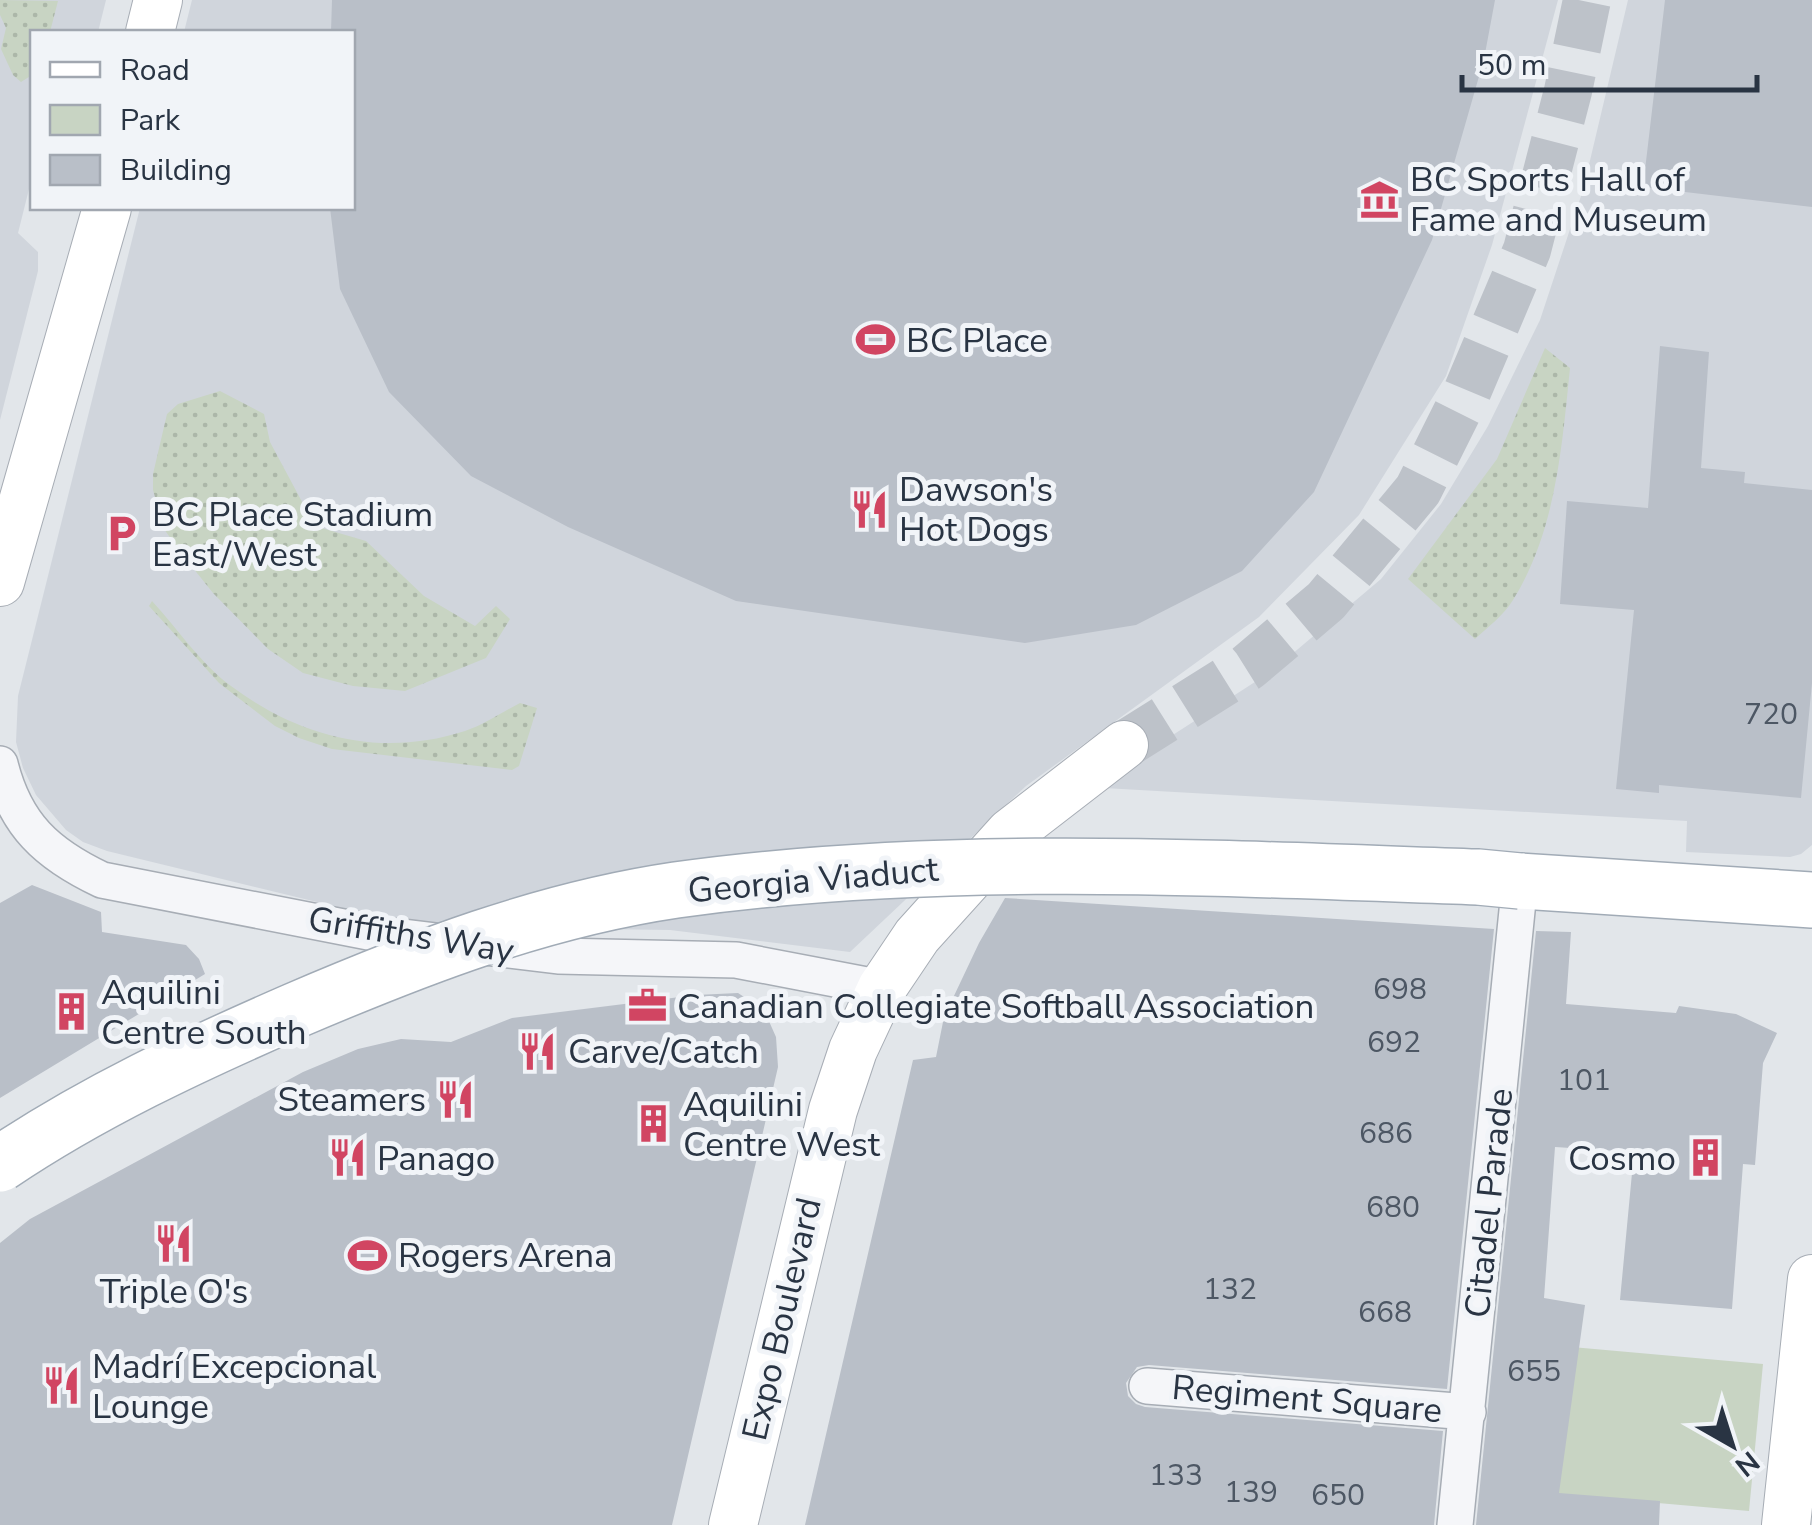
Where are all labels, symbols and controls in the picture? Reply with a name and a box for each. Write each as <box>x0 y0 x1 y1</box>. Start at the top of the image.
legend <box>30 30 355 210</box>
scale bar <box>1462 30 1757 92</box>
text: 50 m <box>1477 45 1546 86</box>
text: Road <box>120 50 190 91</box>
text: Park <box>120 100 181 141</box>
text: Building <box>120 150 232 191</box>
place label: BC Sports Hall of Fame and Museum <box>1410 156 1707 243</box>
museum icon: BC Sports Hall of Fame and Museum <box>1359 178 1401 220</box>
place label: BC Place <box>906 317 1048 364</box>
sports icon: BC Place <box>855 319 897 361</box>
place label: Dawson's Hot Dogs <box>899 466 1053 553</box>
restaurant icon: Dawson's Hot Dogs <box>848 488 890 530</box>
place label: BC Place Stadium East/West <box>152 491 433 578</box>
parking icon: BC Place Stadium East/West <box>101 513 143 555</box>
house number: 720 <box>1744 694 1798 735</box>
street label: Georgia Viaduct <box>686 846 941 914</box>
street label: Griffiths Way <box>305 896 517 974</box>
place label: Aquilini Centre South <box>101 969 307 1056</box>
house number: 698 <box>1373 969 1427 1010</box>
place label: Canadian Collegiate Softball Association <box>677 983 1314 1030</box>
office icon: Canadian Collegiate Softball Association <box>626 985 668 1027</box>
building icon: Aquilini Centre South <box>50 991 92 1033</box>
house number: 692 <box>1367 1022 1421 1063</box>
place label: Carve/Catch <box>568 1028 759 1075</box>
restaurant icon: Carve/Catch <box>517 1030 559 1072</box>
house number: 101 <box>1557 1060 1611 1101</box>
place label: Steamers <box>278 1076 426 1123</box>
restaurant icon: Steamers <box>435 1078 477 1120</box>
place label: Aquilini Centre West <box>683 1081 881 1168</box>
street label: Citadel Parade <box>1454 1086 1524 1320</box>
building icon: Aquilini Centre West <box>632 1103 674 1145</box>
house number: 686 <box>1359 1113 1413 1154</box>
place label: Panago <box>377 1135 495 1182</box>
place label: Cosmo <box>1568 1135 1676 1182</box>
restaurant icon: Panago <box>326 1137 368 1179</box>
building icon: Cosmo <box>1685 1137 1727 1179</box>
house number: 680 <box>1366 1187 1420 1228</box>
street label: Expo Boulevard <box>731 1193 833 1445</box>
restaurant icon: Triple O's <box>153 1223 195 1265</box>
place label: Rogers Arena <box>398 1232 613 1279</box>
sports icon: Rogers Arena <box>347 1234 389 1276</box>
place label: Triple O's <box>100 1268 248 1315</box>
house number: 132 <box>1203 1269 1257 1310</box>
house number: 668 <box>1358 1292 1412 1333</box>
place label: Madrí Excepcional Lounge <box>92 1343 377 1430</box>
house number: 655 <box>1507 1351 1561 1392</box>
street label: Regiment Square <box>1170 1364 1444 1434</box>
restaurant icon: Madrí Excepcional Lounge <box>41 1365 83 1407</box>
north arrow <box>1682 1395 1782 1495</box>
text: N <box>1727 1442 1767 1485</box>
house number: 133 <box>1149 1455 1203 1496</box>
house number: 139 <box>1224 1472 1278 1513</box>
house number: 650 <box>1311 1475 1365 1516</box>

